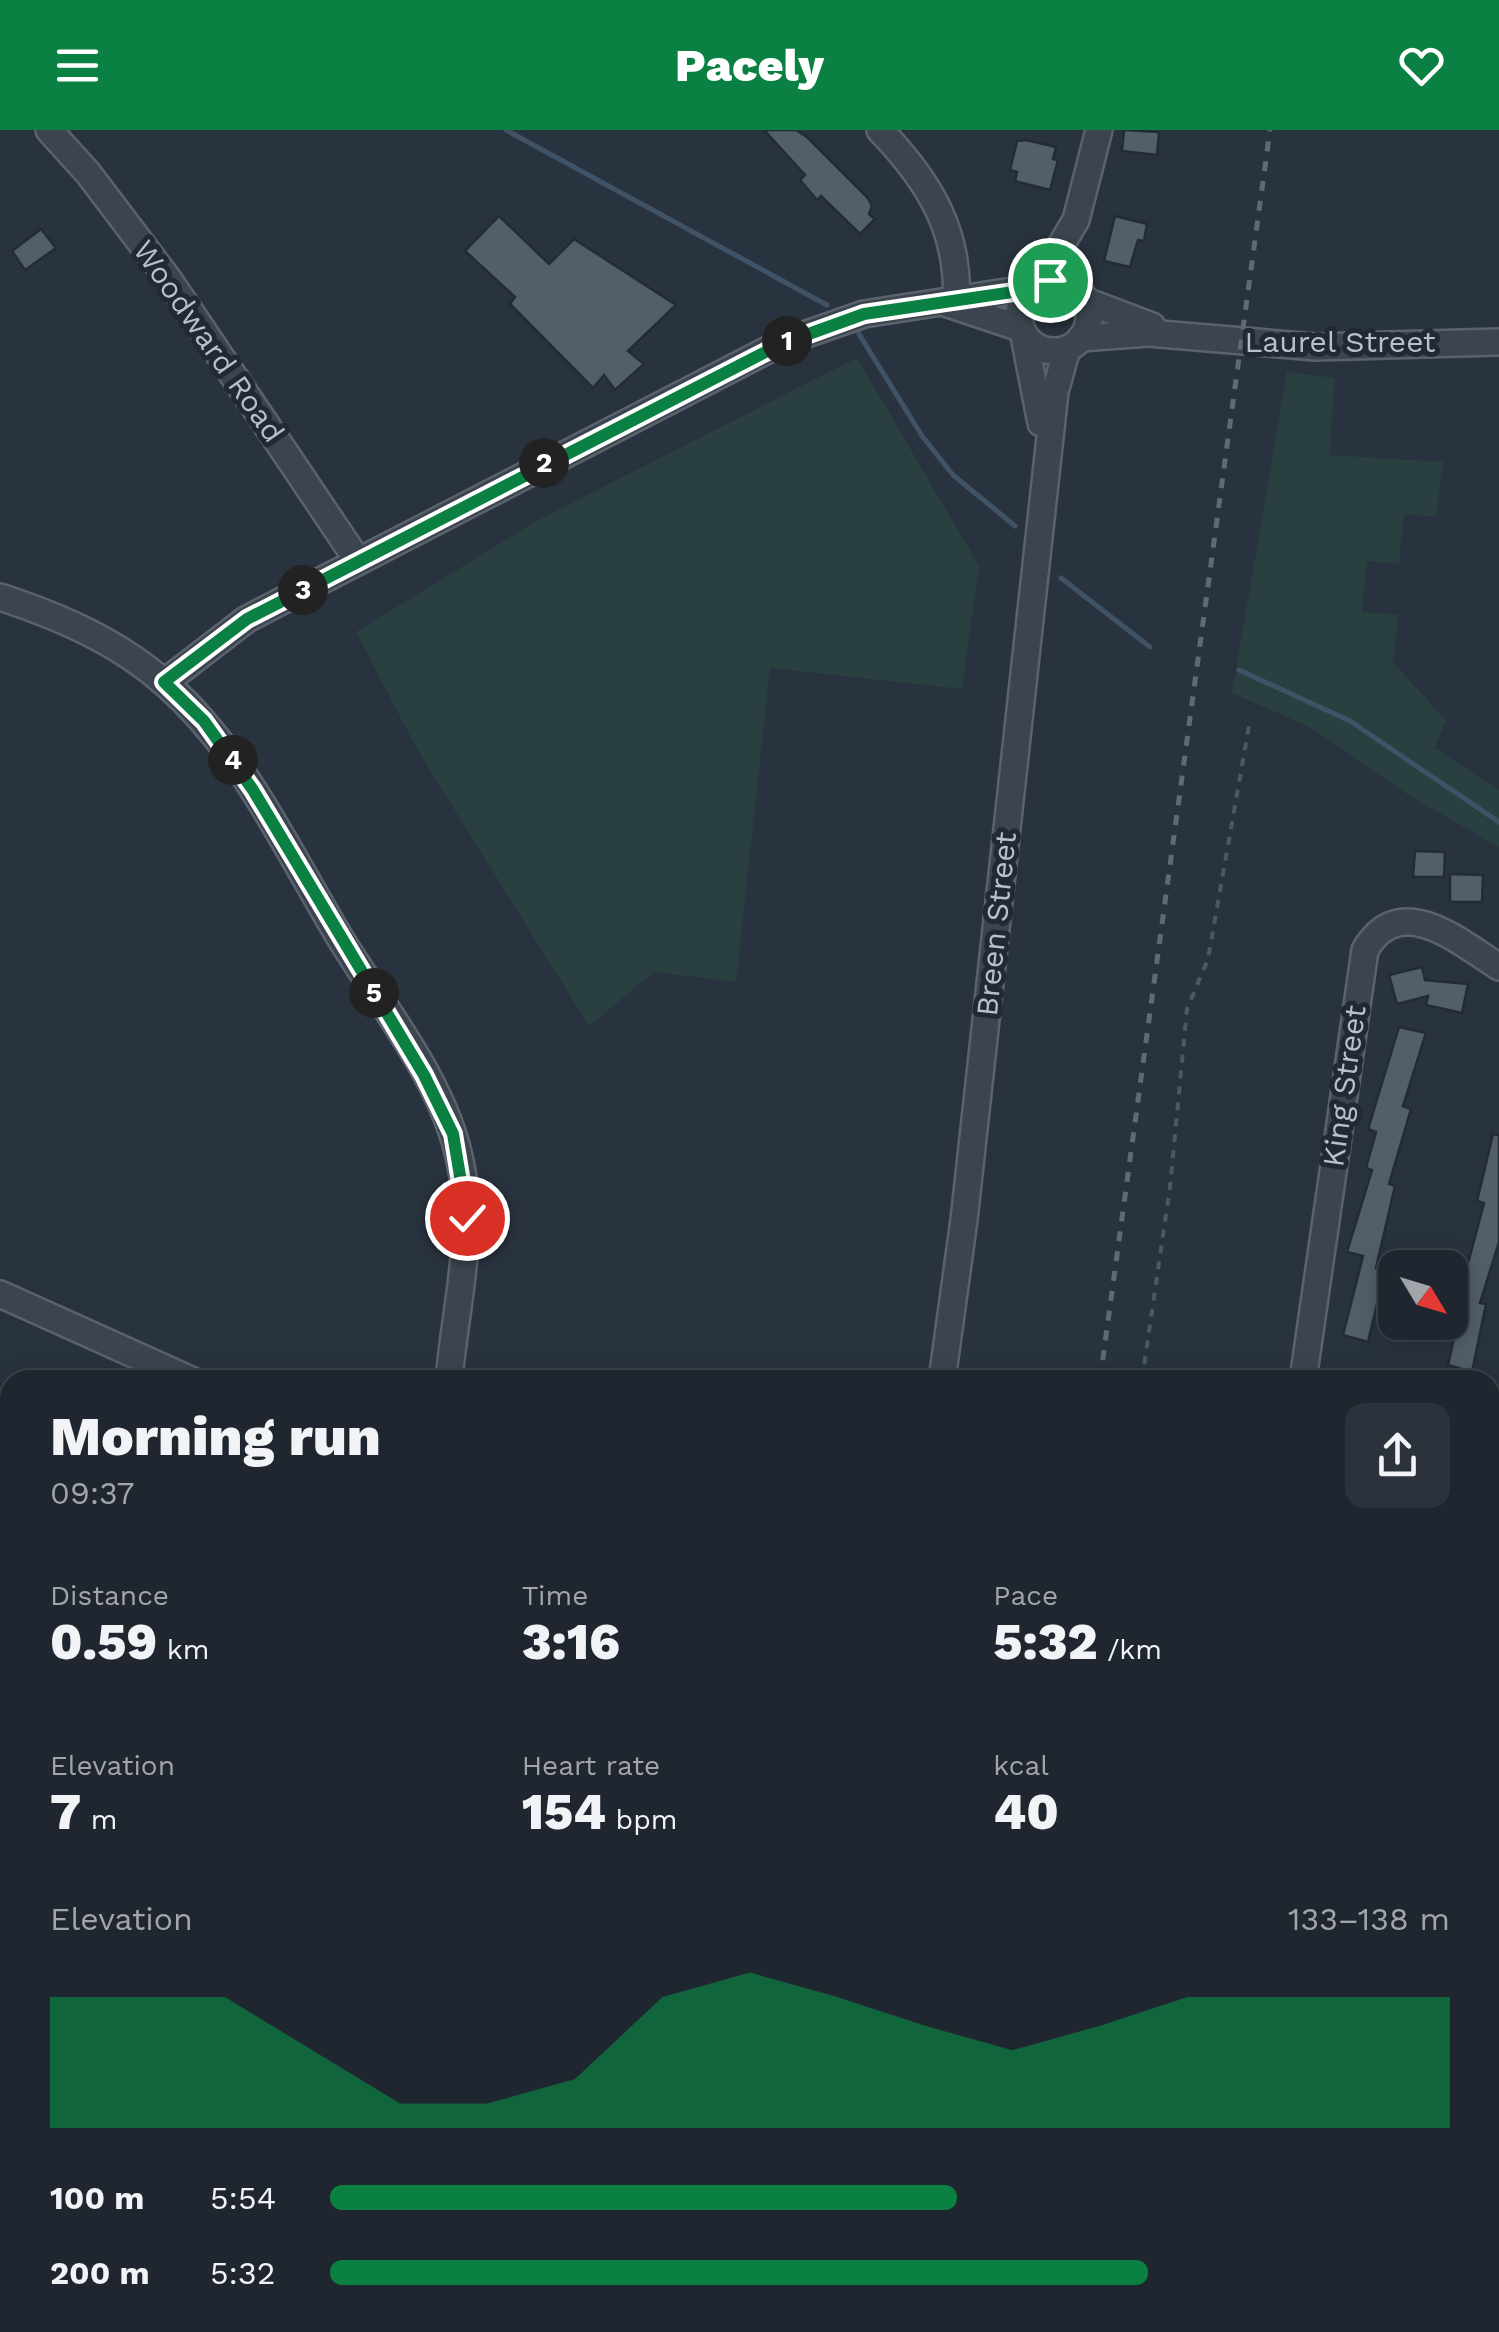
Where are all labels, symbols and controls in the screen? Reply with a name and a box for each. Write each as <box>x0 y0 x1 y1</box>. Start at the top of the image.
icon: menu <box>50 38 105 93</box>
icon: heart <box>1394 38 1449 93</box>
text: Pacely <box>675 39 824 92</box>
street label: Woodward Road <box>126 233 292 449</box>
pin <box>1008 238 1093 323</box>
icon: arrive <box>1023 253 1078 308</box>
pin: 1 <box>762 316 812 366</box>
text: 1 <box>781 324 793 357</box>
street label: Laurel Street <box>1244 324 1436 359</box>
pin: 2 <box>519 438 569 488</box>
text: 2 <box>536 446 552 479</box>
pin: 3 <box>278 565 328 615</box>
text: 3 <box>295 573 311 606</box>
pin: 4 <box>208 735 258 785</box>
text: 4 <box>224 743 242 776</box>
street label: Breen Street <box>969 830 1023 1018</box>
pin: 5 <box>349 968 399 1018</box>
text: 5 <box>366 976 382 1009</box>
street label: King Street <box>1315 1003 1373 1169</box>
pin <box>425 1176 510 1261</box>
icon: check <box>440 1191 495 1246</box>
north arrow <box>1378 1250 1468 1340</box>
map controls <box>1378 1250 1468 1340</box>
button: share <box>1345 1403 1450 1508</box>
text: Morning run <box>50 1404 381 1468</box>
text: 09:37 <box>50 1474 134 1512</box>
text: Distance <box>50 1579 169 1612</box>
text: Time <box>522 1579 588 1612</box>
text: Pace <box>993 1579 1058 1612</box>
text: 0.59 <box>50 1612 157 1671</box>
text: 3:16 <box>522 1612 620 1671</box>
text: 5:32 <box>993 1612 1098 1671</box>
text: km <box>157 1633 209 1666</box>
text: /km <box>1098 1633 1162 1666</box>
text: Elevation <box>50 1749 175 1782</box>
text: Heart rate <box>522 1749 660 1782</box>
text: kcal <box>993 1749 1049 1782</box>
text: 7 <box>50 1782 81 1841</box>
text: 154 <box>522 1782 606 1841</box>
text: 40 <box>993 1782 1059 1841</box>
text: m <box>81 1803 117 1836</box>
text: bpm <box>606 1803 677 1836</box>
text: Elevation <box>50 1900 193 1938</box>
text: 133–138 m <box>1288 1900 1450 1938</box>
text: 100 m <box>50 2179 144 2217</box>
text: 5:54 <box>210 2179 276 2217</box>
text: 200 m <box>50 2254 150 2292</box>
text: 5:32 <box>210 2254 275 2292</box>

